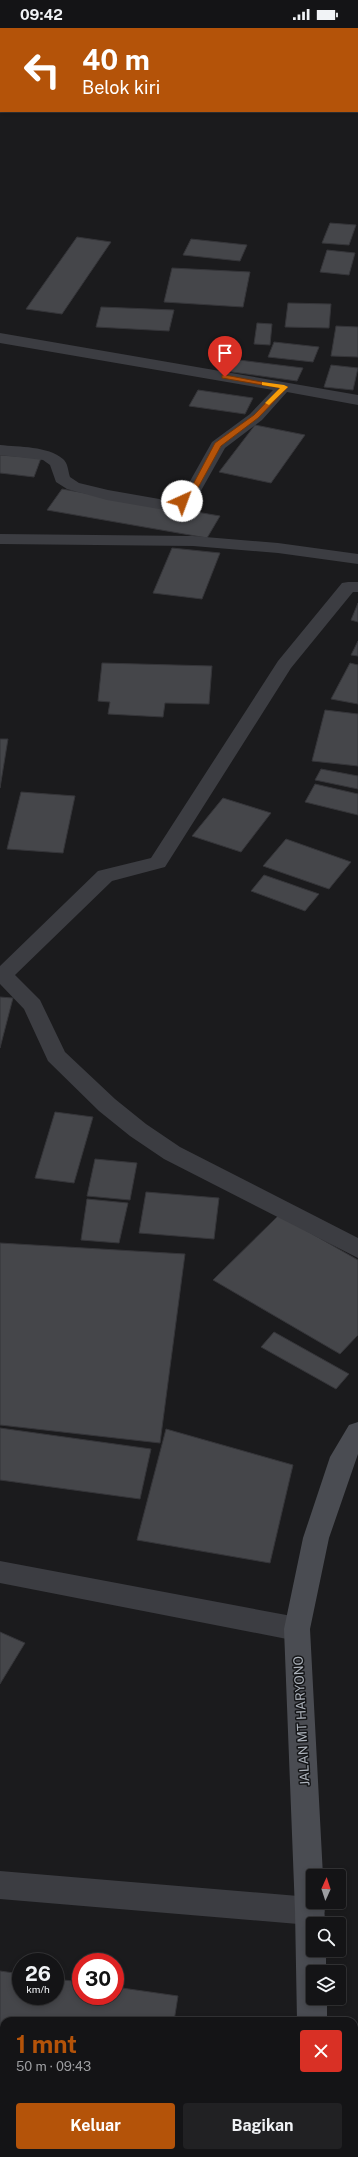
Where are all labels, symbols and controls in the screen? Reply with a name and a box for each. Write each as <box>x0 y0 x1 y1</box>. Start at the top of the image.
text: 09:42 <box>20 6 63 23</box>
text: 40 m <box>82 43 150 76</box>
icon: left <box>16 44 68 96</box>
text: Belok kiri <box>82 77 160 98</box>
pin <box>208 336 242 377</box>
icon: arrive <box>214 342 236 364</box>
position arrow <box>161 480 203 522</box>
street label: JALAN MT HARYONO <box>291 1655 312 1786</box>
north arrow <box>306 1869 346 1909</box>
map controls <box>306 1869 346 2005</box>
button: search <box>306 1917 346 1957</box>
speed limit sign: 30 <box>72 1953 124 2005</box>
text: 26 <box>25 1962 51 1986</box>
button: layers <box>306 1965 346 2005</box>
text: km/h <box>26 1983 50 1995</box>
text: 1 mnt <box>16 2030 77 2058</box>
button: close <box>300 2030 342 2072</box>
text: 50 m · 09:43 <box>16 2059 91 2074</box>
button: Keluar <box>16 2103 175 2149</box>
button: Bagikan <box>183 2103 342 2149</box>

